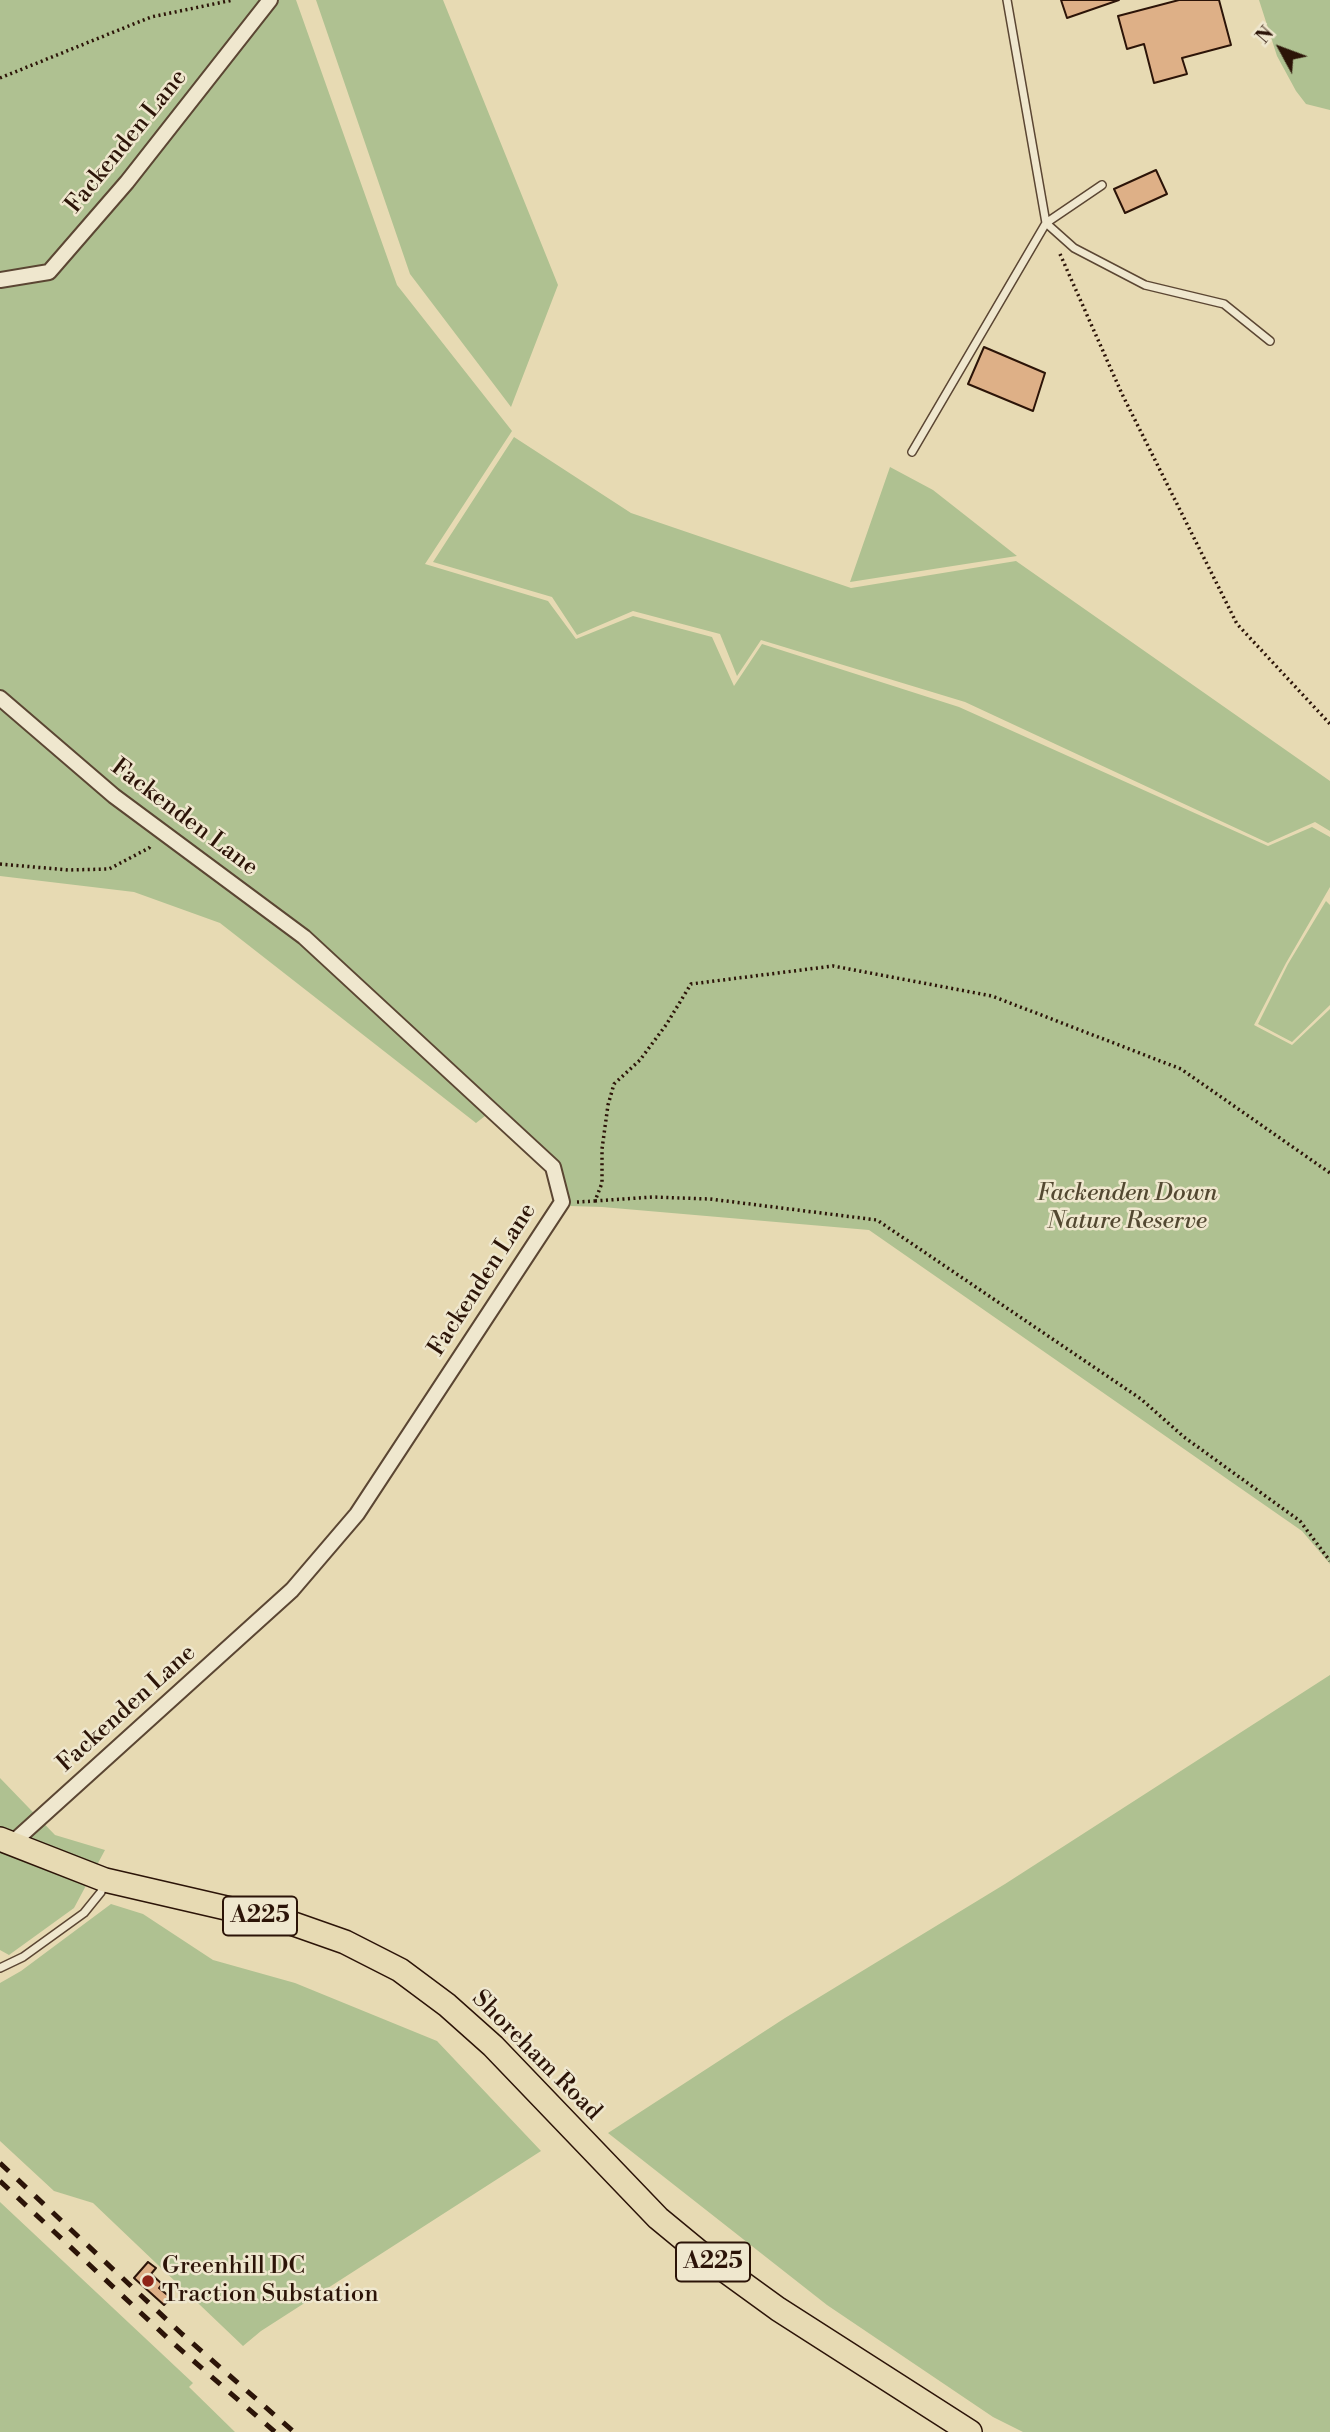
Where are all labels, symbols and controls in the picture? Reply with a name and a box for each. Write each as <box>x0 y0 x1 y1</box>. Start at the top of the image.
north arrow <box>1246 14 1316 84</box>
text: N <box>1251 22 1279 49</box>
street label: Fackenden Lane <box>60 64 194 220</box>
street label: Fackenden Lane <box>105 753 263 883</box>
park label: Fackenden Down Nature Reserve <box>1037 1180 1217 1236</box>
street label: Fackenden Lane <box>423 1198 543 1362</box>
street label: Fackenden Lane <box>52 1639 202 1779</box>
road number: A225 <box>223 1896 297 1936</box>
street label: Shoreham Road <box>465 1985 607 2127</box>
road number: A225 <box>676 2242 750 2282</box>
place label: Greenhill DC Traction Substation <box>162 2253 379 2309</box>
marker: Greenhill DC Traction Substation <box>140 2273 156 2289</box>

